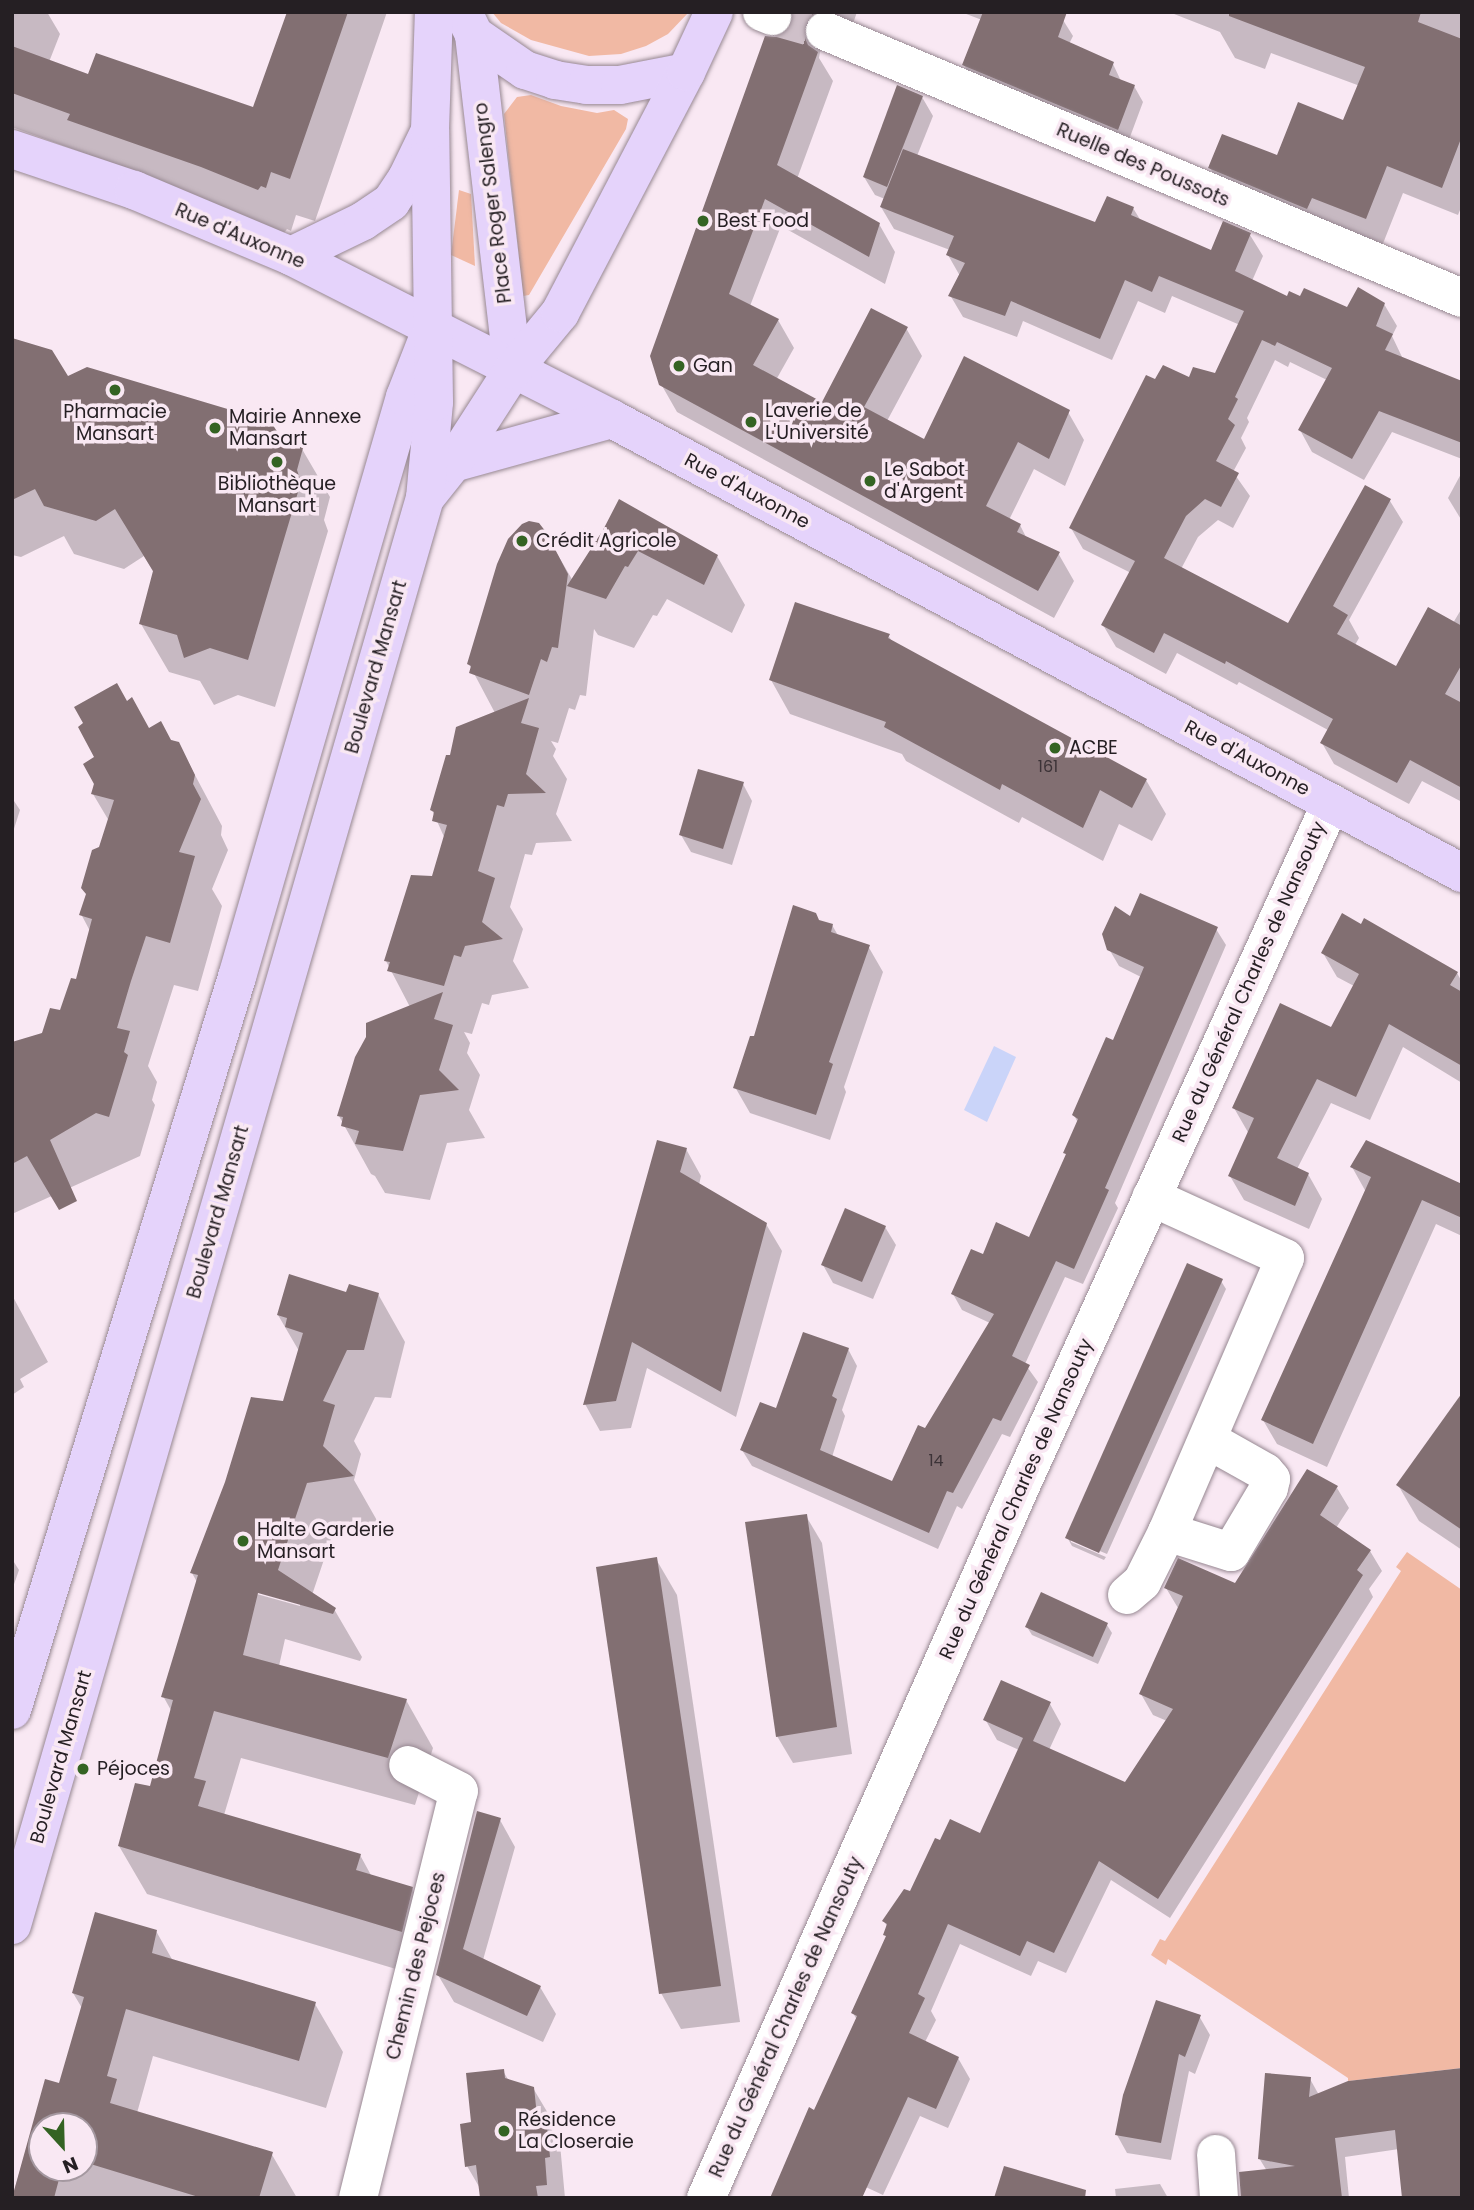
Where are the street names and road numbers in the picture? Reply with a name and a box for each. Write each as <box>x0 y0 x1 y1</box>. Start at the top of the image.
street label: Place Roger Salengro <box>469 101 517 305</box>
street label: Ruelle des Poussots <box>1053 118 1233 212</box>
street label: Rue d'Auxonne <box>172 198 308 274</box>
street label: Rue d'Auxonne <box>680 448 814 534</box>
street label: Boulevard Mansart <box>340 578 412 756</box>
street label: Rue d'Auxonne <box>1180 715 1314 801</box>
street label: Rue du Général Charles de Nansouty <box>1168 818 1330 1146</box>
street label: Boulevard Mansart <box>182 1123 254 1301</box>
street label: Rue du Général Charles de Nansouty <box>935 1335 1097 1663</box>
street label: Boulevard Mansart <box>25 1668 97 1846</box>
street label: Rue du Général Charles de Nansouty <box>705 1853 867 2181</box>
street label: Chemin des Pejoces <box>382 1870 450 2062</box>

